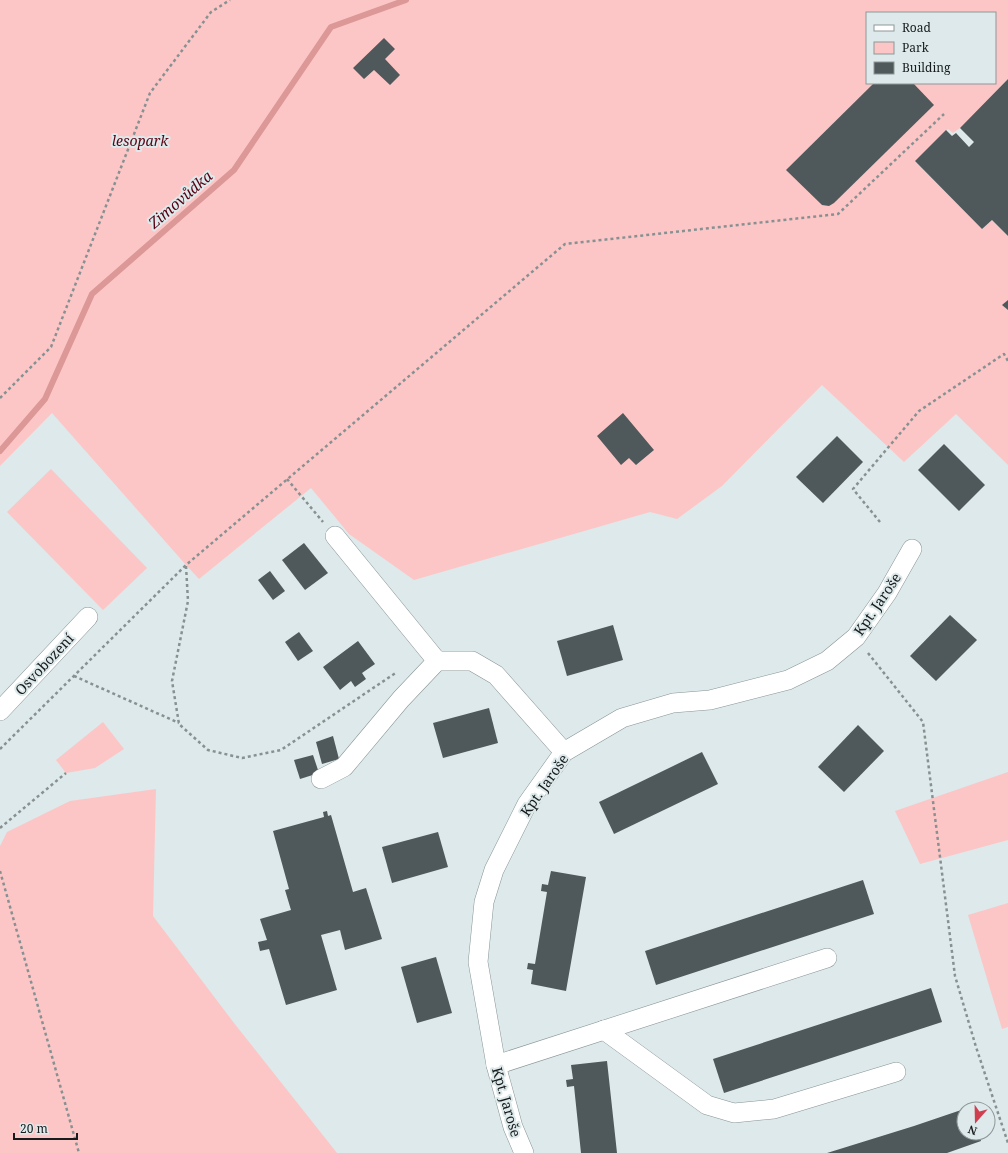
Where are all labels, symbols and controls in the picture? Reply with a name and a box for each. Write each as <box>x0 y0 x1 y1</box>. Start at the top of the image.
legend <box>866 12 996 84</box>
text: Road <box>902 19 932 36</box>
text: Park <box>902 39 930 56</box>
text: Building <box>902 59 951 76</box>
park label: lesopark <box>112 131 169 150</box>
water label: Zimovůdka <box>143 165 216 233</box>
street label: Kpt. Jaroše <box>849 569 905 639</box>
street label: Osvobození <box>11 629 78 699</box>
street label: Kpt. Jaroše <box>516 750 572 820</box>
street label: Kpt. Jaroše <box>488 1065 526 1139</box>
north arrow <box>956 1101 996 1141</box>
scale bar <box>14 1115 77 1141</box>
text: 20 m <box>20 1120 48 1137</box>
text: N <box>965 1122 979 1139</box>

